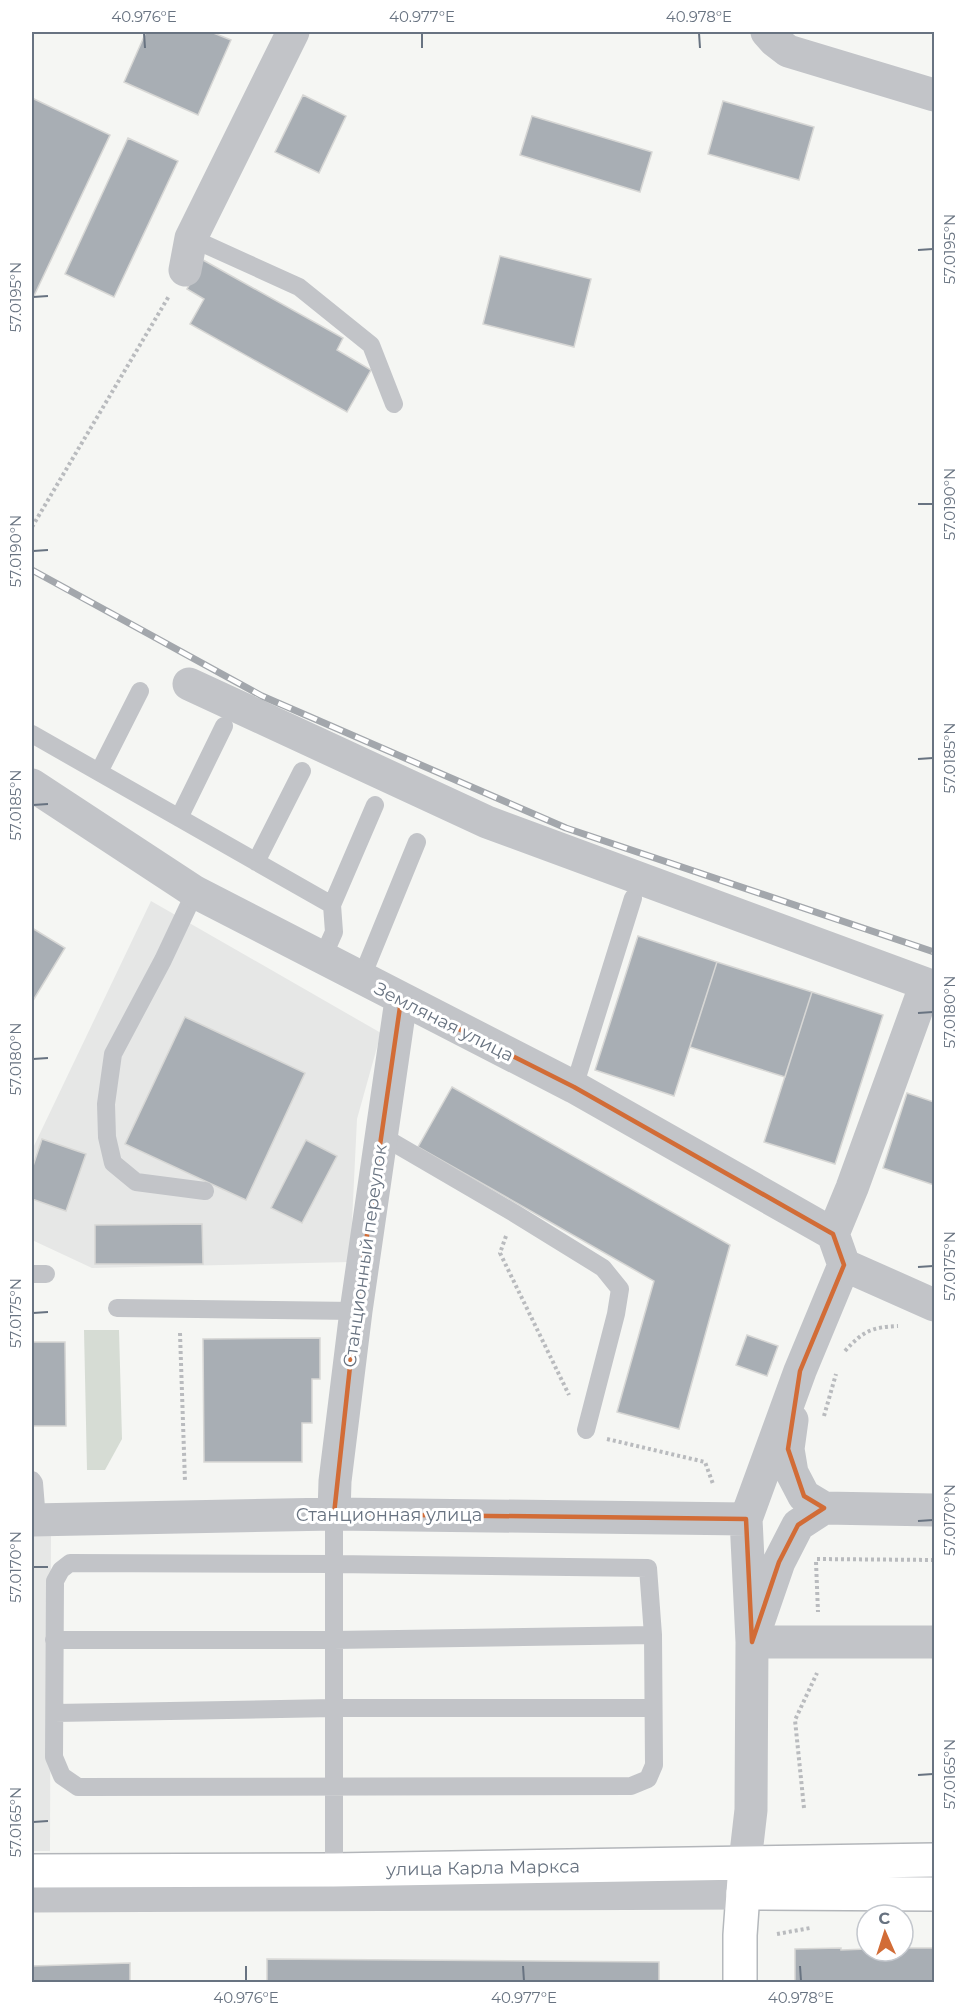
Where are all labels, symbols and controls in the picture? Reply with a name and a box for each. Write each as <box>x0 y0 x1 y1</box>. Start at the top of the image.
text: 40.976°E <box>111 7 177 26</box>
text: 40.977°E <box>389 7 455 26</box>
text: 40.978°E <box>666 7 732 26</box>
text: 57.0195°N <box>940 214 959 284</box>
text: 57.0195°N <box>6 262 25 332</box>
text: 57.0190°N <box>940 468 959 540</box>
text: 57.0190°N <box>6 515 25 587</box>
text: 57.0185°N <box>940 722 959 794</box>
text: 57.0185°N <box>6 769 25 841</box>
text: 57.0180°N <box>940 976 959 1048</box>
street label: Земляная улица <box>371 977 517 1067</box>
text: 57.0180°N <box>6 1023 25 1095</box>
street label: Станционный переулок <box>338 1143 392 1369</box>
text: 57.0175°N <box>940 1231 959 1301</box>
text: 57.0175°N <box>6 1278 25 1348</box>
text: 57.0170°N <box>940 1484 959 1556</box>
street label: Станционная улица <box>296 1504 482 1526</box>
text: 57.0170°N <box>6 1531 25 1603</box>
text: 57.0165°N <box>940 1739 959 1809</box>
text: 57.0165°N <box>6 1787 25 1857</box>
street label: улица Карла Маркса <box>385 1855 580 1881</box>
north arrow <box>855 1903 915 1963</box>
text: С <box>878 1909 891 1928</box>
text: 40.976°E <box>213 1988 279 2007</box>
text: 40.977°E <box>491 1988 557 2007</box>
text: 40.978°E <box>768 1988 834 2007</box>

